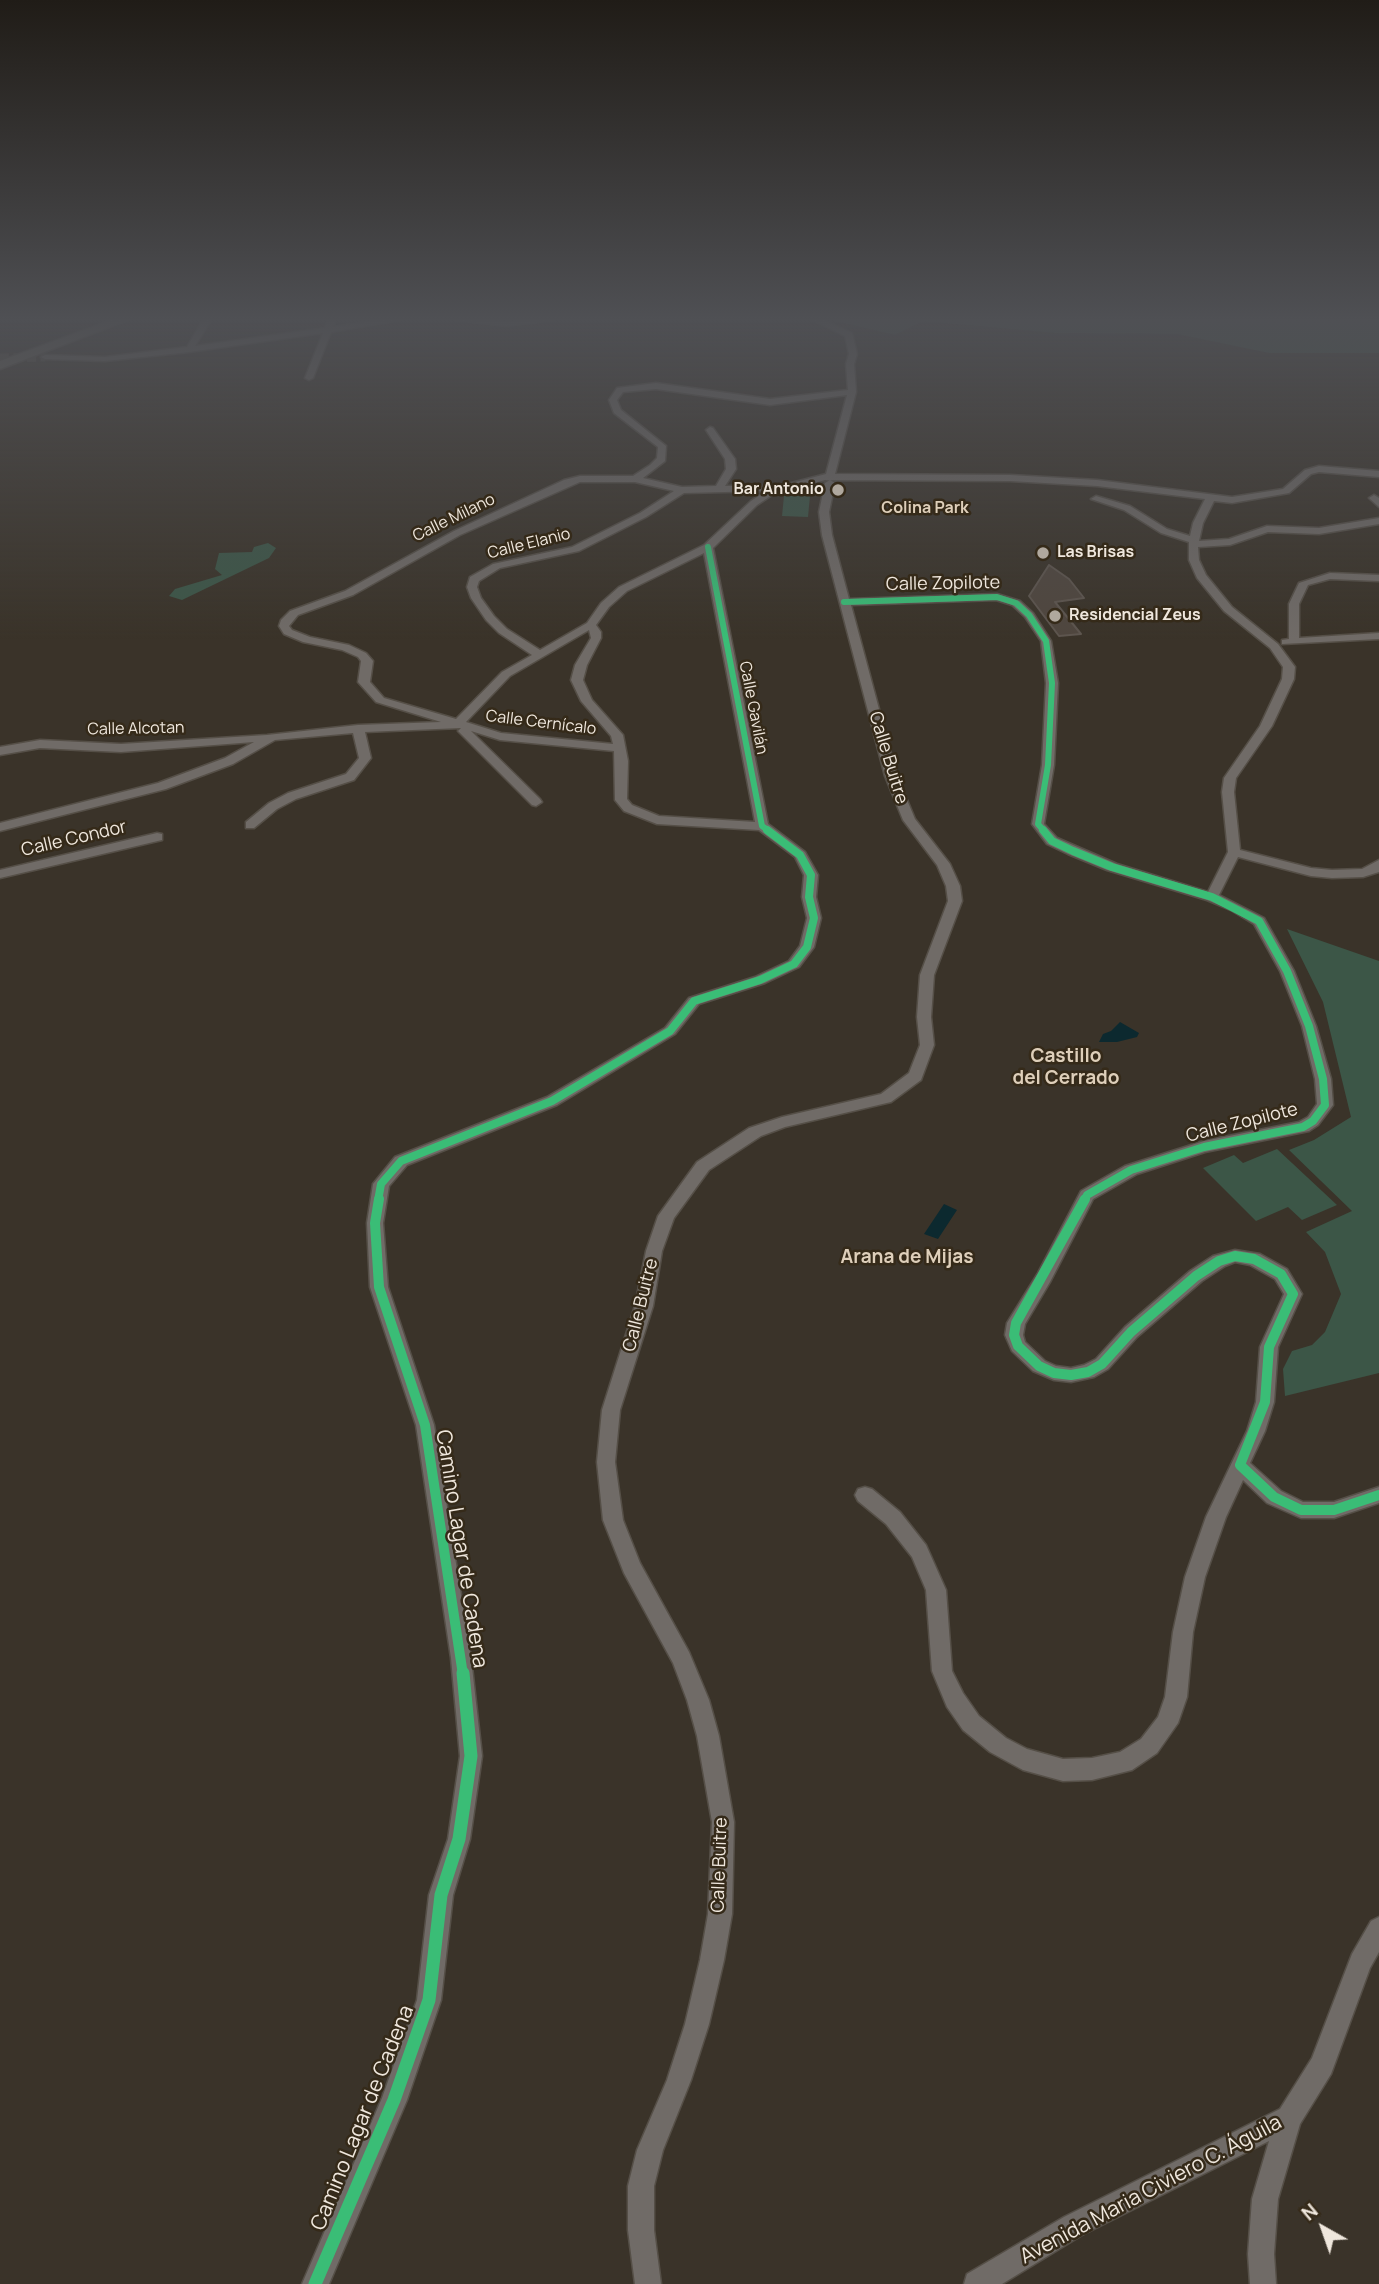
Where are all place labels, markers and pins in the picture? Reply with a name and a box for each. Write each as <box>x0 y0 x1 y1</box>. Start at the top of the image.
place label: Bar Antonio <box>734 480 824 500</box>
marker: Bar Antonio <box>830 482 846 498</box>
place label: Las Brisas <box>1057 543 1134 563</box>
marker: Las Brisas <box>1035 545 1051 561</box>
place label: Residencial Zeus <box>1069 606 1201 626</box>
marker: Residencial Zeus <box>1047 608 1063 624</box>

